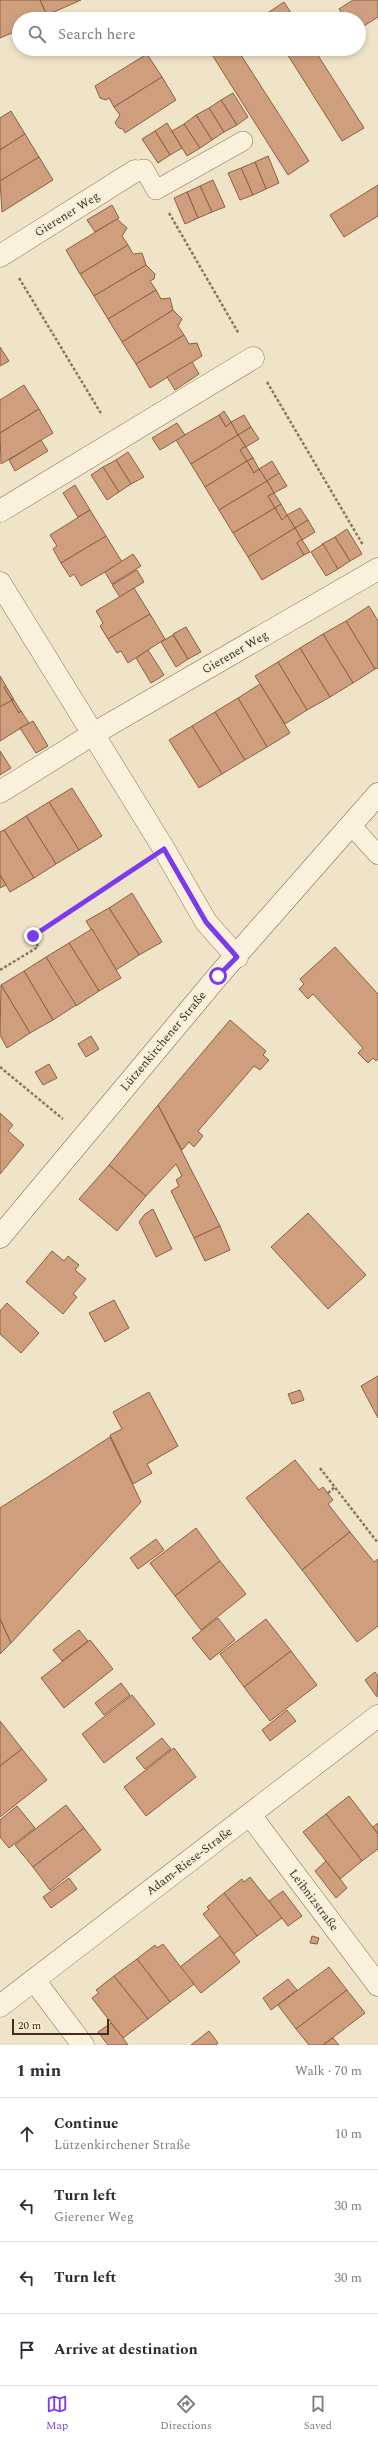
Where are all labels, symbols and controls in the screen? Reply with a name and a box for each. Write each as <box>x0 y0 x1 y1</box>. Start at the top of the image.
search box <box>12 12 366 56</box>
icon: search <box>26 23 48 45</box>
text: Search here <box>58 23 136 46</box>
street label: Gierener Weg <box>31 187 104 242</box>
street label: Gierener Weg <box>199 626 272 679</box>
route end <box>24 927 42 945</box>
route start <box>209 967 227 985</box>
street label: Lützenkirchener Straße <box>116 987 211 1096</box>
street label: Adam-Riese-Straße <box>142 1822 237 1900</box>
street label: Leibnizstraße <box>284 1865 343 1936</box>
scale bar <box>12 2017 109 2036</box>
text: 20 m <box>18 2017 41 2034</box>
text: 1 min <box>16 2058 61 2084</box>
text: Walk · 70 m <box>295 2061 362 2081</box>
text: Continue <box>54 2112 119 2135</box>
icon: ahead <box>16 2123 38 2145</box>
text: 10 m <box>335 2124 362 2144</box>
text: Lützenkirchener Straße <box>54 2135 190 2155</box>
text: Turn left <box>54 2184 116 2207</box>
icon: left <box>16 2195 38 2217</box>
text: 30 m <box>335 2196 362 2216</box>
text: Gierener Weg <box>54 2207 134 2227</box>
text: Turn left <box>54 2266 116 2289</box>
icon: left <box>16 2267 38 2289</box>
text: 30 m <box>335 2268 362 2288</box>
text: Arrive at destination <box>54 2338 198 2361</box>
icon: arrive <box>16 2339 38 2361</box>
tab: Map <box>46 2393 68 2434</box>
tab: Directions <box>160 2393 212 2434</box>
tab: Saved <box>304 2393 332 2434</box>

